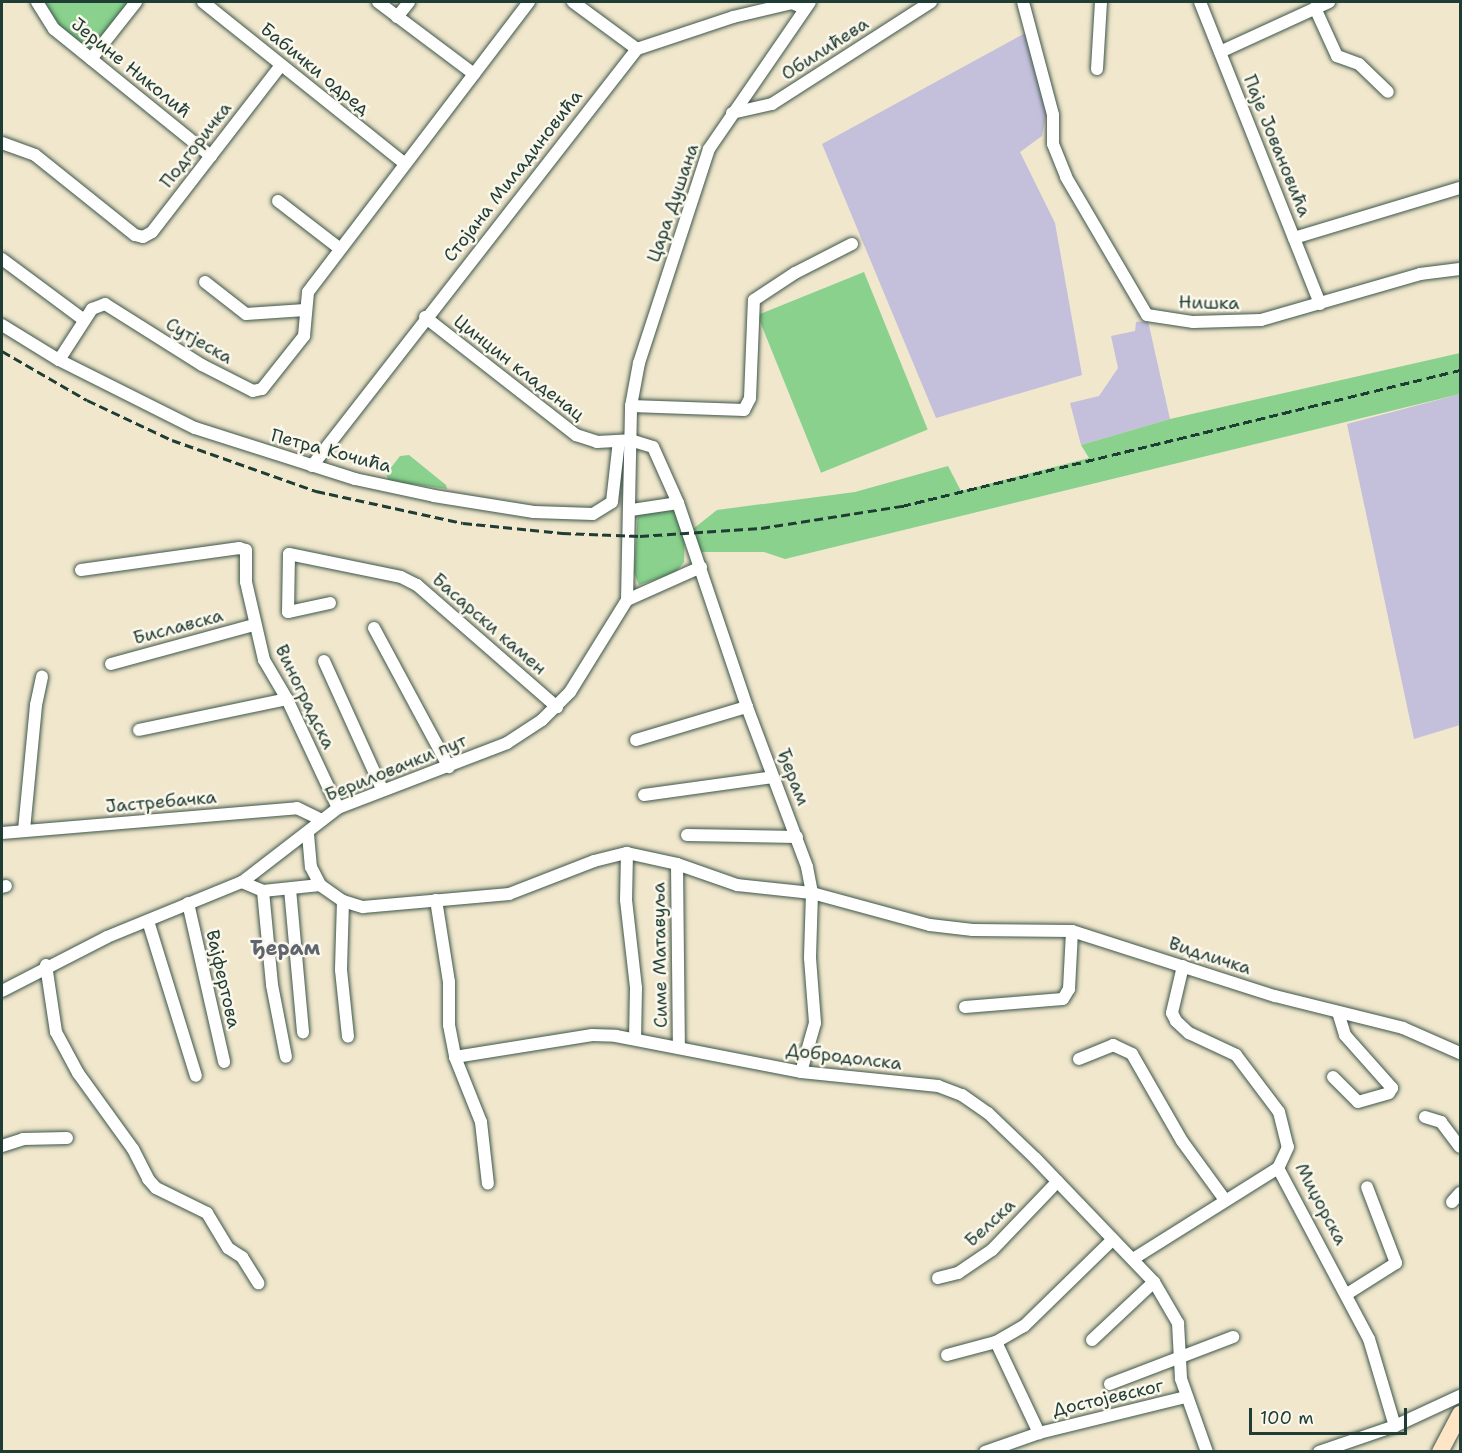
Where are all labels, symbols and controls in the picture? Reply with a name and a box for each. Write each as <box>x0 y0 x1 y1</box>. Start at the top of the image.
street label: Јерине Николић <box>67 13 195 123</box>
street label: Обилићева <box>777 13 873 85</box>
street label: Бабички одред <box>256 18 374 120</box>
street label: Паје Јовановића <box>1239 72 1315 220</box>
street label: Стојана Миладиновића <box>439 86 587 266</box>
street label: Подгоричка <box>156 98 236 192</box>
street label: Цара Душана <box>643 141 703 265</box>
street label: Нишка <box>1178 292 1240 314</box>
street label: Цинцин кладенац <box>449 310 589 426</box>
street label: Сутјеска <box>162 313 236 369</box>
street label: Петра Кочића <box>269 425 393 477</box>
street label: Басарски камен <box>428 569 550 679</box>
street label: Биславска <box>131 605 225 649</box>
street label: Виноградска <box>270 641 340 753</box>
street label: Бериловачки пут <box>322 730 470 806</box>
street label: Ђерам <box>772 746 814 808</box>
street label: Јастребачка <box>104 786 218 818</box>
street label: Симе Матавуља <box>648 882 672 1028</box>
street label: Вајфертова <box>201 928 245 1030</box>
street label: Видличка <box>1166 933 1254 979</box>
district label: Ђерам <box>250 936 320 960</box>
street label: Добродолска <box>785 1039 903 1075</box>
street label: Миџорска <box>1290 1159 1352 1249</box>
street label: Белска <box>960 1194 1020 1252</box>
street label: Достојевског <box>1050 1375 1166 1421</box>
scale bar <box>1252 1396 1410 1434</box>
text: 100 m <box>1260 1406 1314 1430</box>

